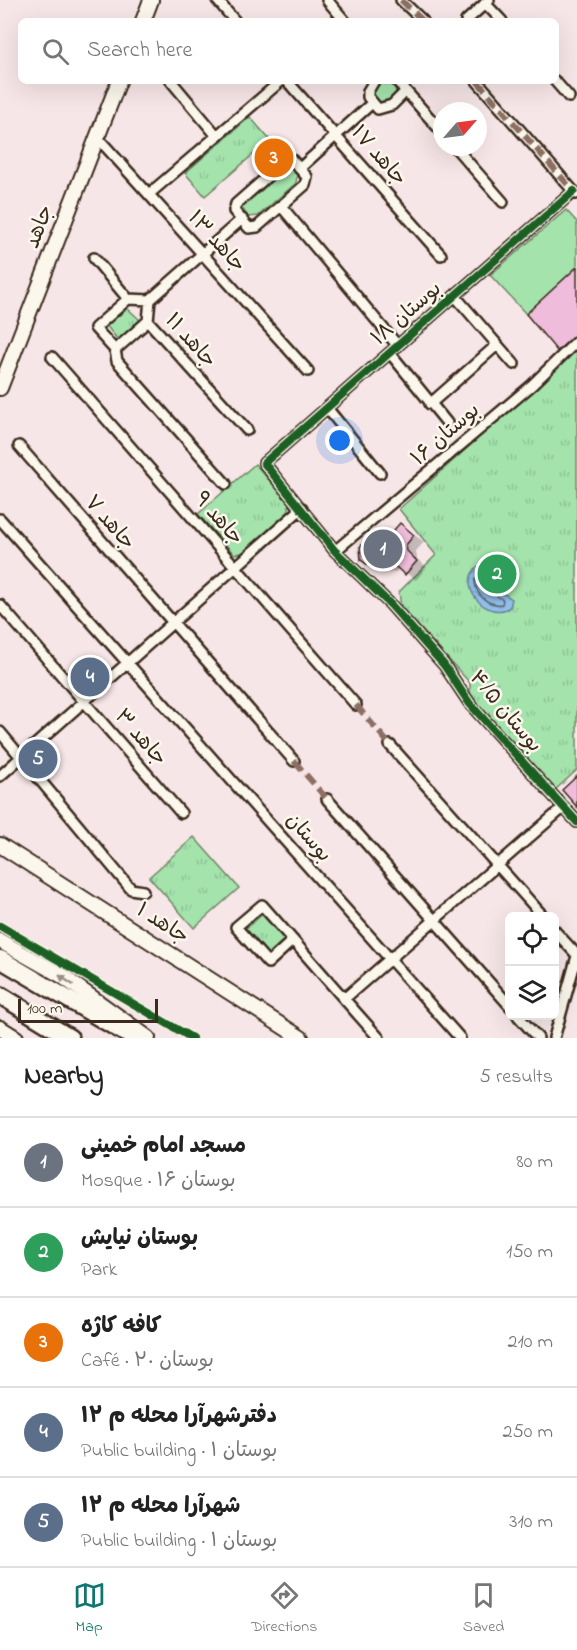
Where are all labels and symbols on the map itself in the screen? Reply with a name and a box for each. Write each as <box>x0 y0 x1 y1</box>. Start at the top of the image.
north arrow <box>433 102 487 156</box>
street label: جاهد ۱۷ <box>343 119 413 193</box>
pin: 3 <box>254 136 294 180</box>
street label: جاهد <box>18 201 62 253</box>
street label: جاهد ۱۳ <box>180 204 252 280</box>
street label: بوستان ۱۸ <box>365 275 449 353</box>
street label: جاهد ۱۱ <box>157 307 223 375</box>
street label: بوستان ۱۶ <box>405 396 487 474</box>
your location <box>325 426 354 455</box>
street label: جاهد ۹ <box>186 485 250 553</box>
street label: جاهد ۷ <box>77 489 141 557</box>
pin: 1 <box>364 526 403 572</box>
pin: 2 <box>478 552 516 596</box>
pin: 4 <box>70 654 110 700</box>
street label: بوستان ۴/۵ <box>462 664 548 760</box>
street label: جاهد ۳ <box>107 703 173 773</box>
pin: 5 <box>18 736 57 782</box>
street label: بوستان <box>278 807 338 869</box>
street label: جاهد ۱ <box>130 896 194 952</box>
one-way arrow <box>58 974 74 985</box>
scale bar <box>18 996 158 1024</box>

